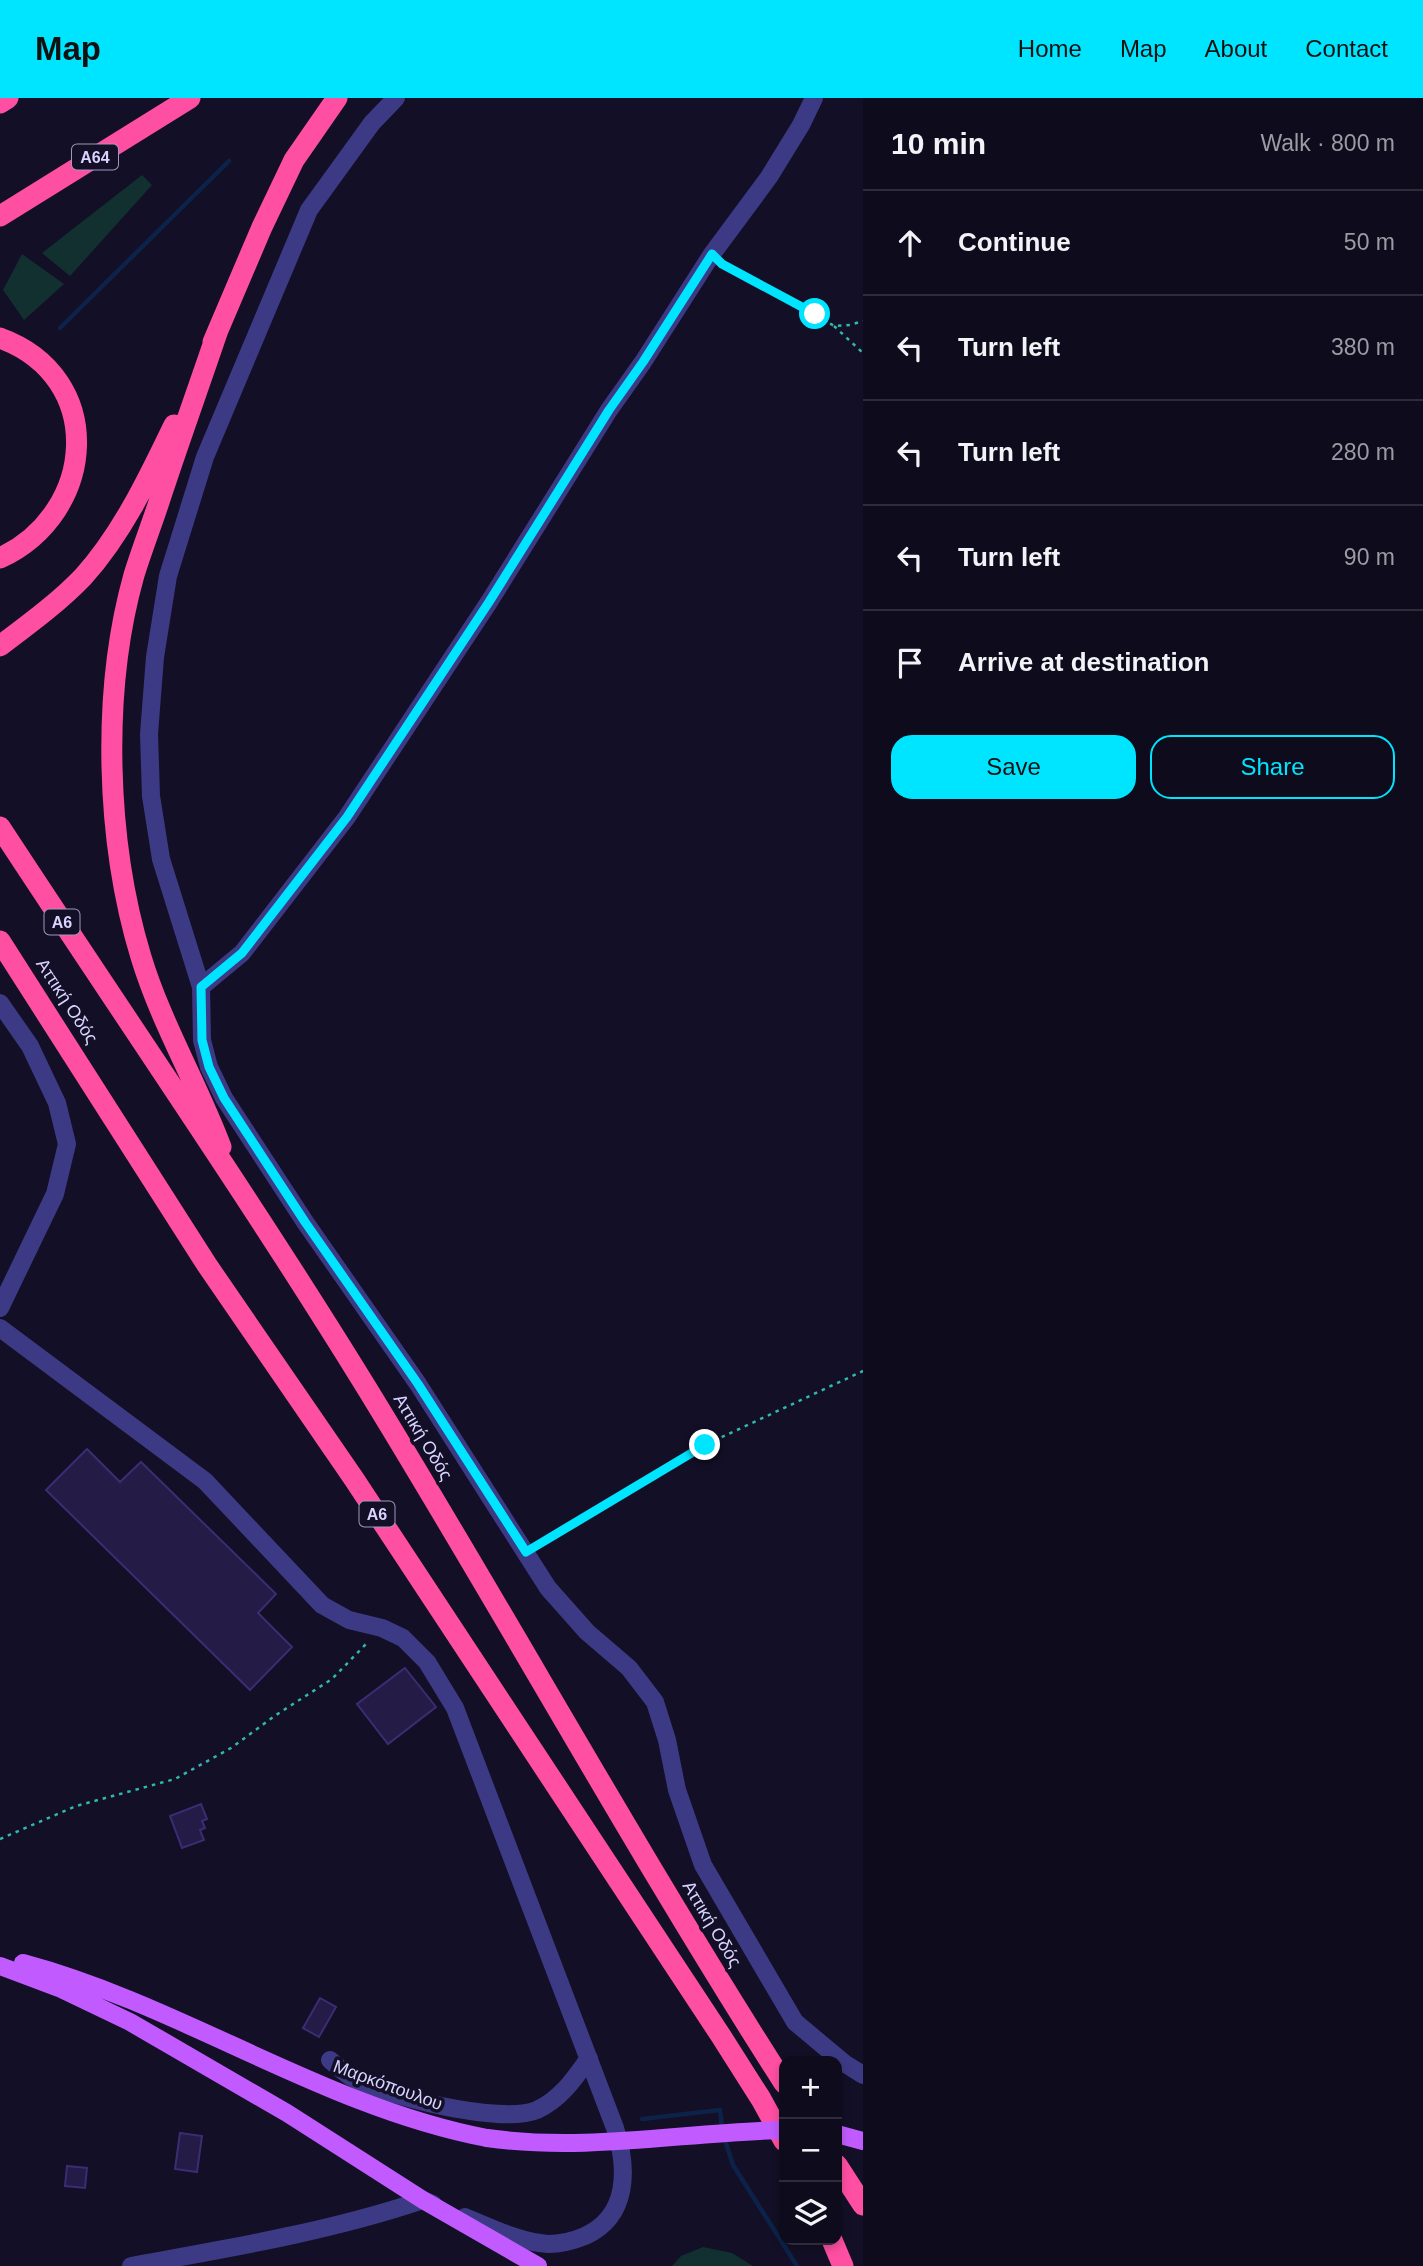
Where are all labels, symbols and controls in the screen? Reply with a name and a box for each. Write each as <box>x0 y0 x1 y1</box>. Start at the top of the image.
text: Map <box>35 30 101 67</box>
text: Home <box>1018 35 1082 62</box>
text: Map <box>1120 35 1167 62</box>
text: About <box>1205 35 1267 62</box>
text: Contact <box>1305 35 1388 62</box>
text: 10 min <box>891 127 986 160</box>
text: Walk · 800 m <box>1260 130 1395 156</box>
road number: Α64 <box>72 144 118 170</box>
icon: ahead <box>891 224 929 262</box>
text: Continue <box>958 227 1071 257</box>
text: 50 m <box>1344 229 1395 255</box>
route start <box>799 298 830 329</box>
icon: left <box>891 329 929 367</box>
text: Turn left <box>958 332 1060 362</box>
text: 380 m <box>1331 334 1395 360</box>
icon: left <box>891 434 929 472</box>
text: Turn left <box>958 437 1060 467</box>
text: 280 m <box>1331 439 1395 465</box>
icon: left <box>891 539 929 577</box>
text: Turn left <box>958 542 1060 572</box>
text: 90 m <box>1344 544 1395 570</box>
icon: arrive <box>891 644 929 682</box>
text: Arrive at destination <box>958 647 1209 677</box>
button: Save <box>891 735 1136 799</box>
button: Share <box>1150 735 1395 799</box>
road number: Α6 <box>44 909 80 934</box>
street label: Αττική Οδός <box>32 955 102 1047</box>
street label: Αττική Οδός <box>389 1390 457 1484</box>
route end <box>689 1429 720 1460</box>
road number: Α6 <box>360 1502 394 1526</box>
street label: Αττική Οδός <box>678 1877 746 1971</box>
street label: Μαρκόπουλου <box>331 2056 445 2114</box>
map controls <box>779 2056 842 2245</box>
button: + <box>779 2056 842 2119</box>
button: − <box>779 2119 842 2182</box>
button: layers <box>779 2182 842 2245</box>

